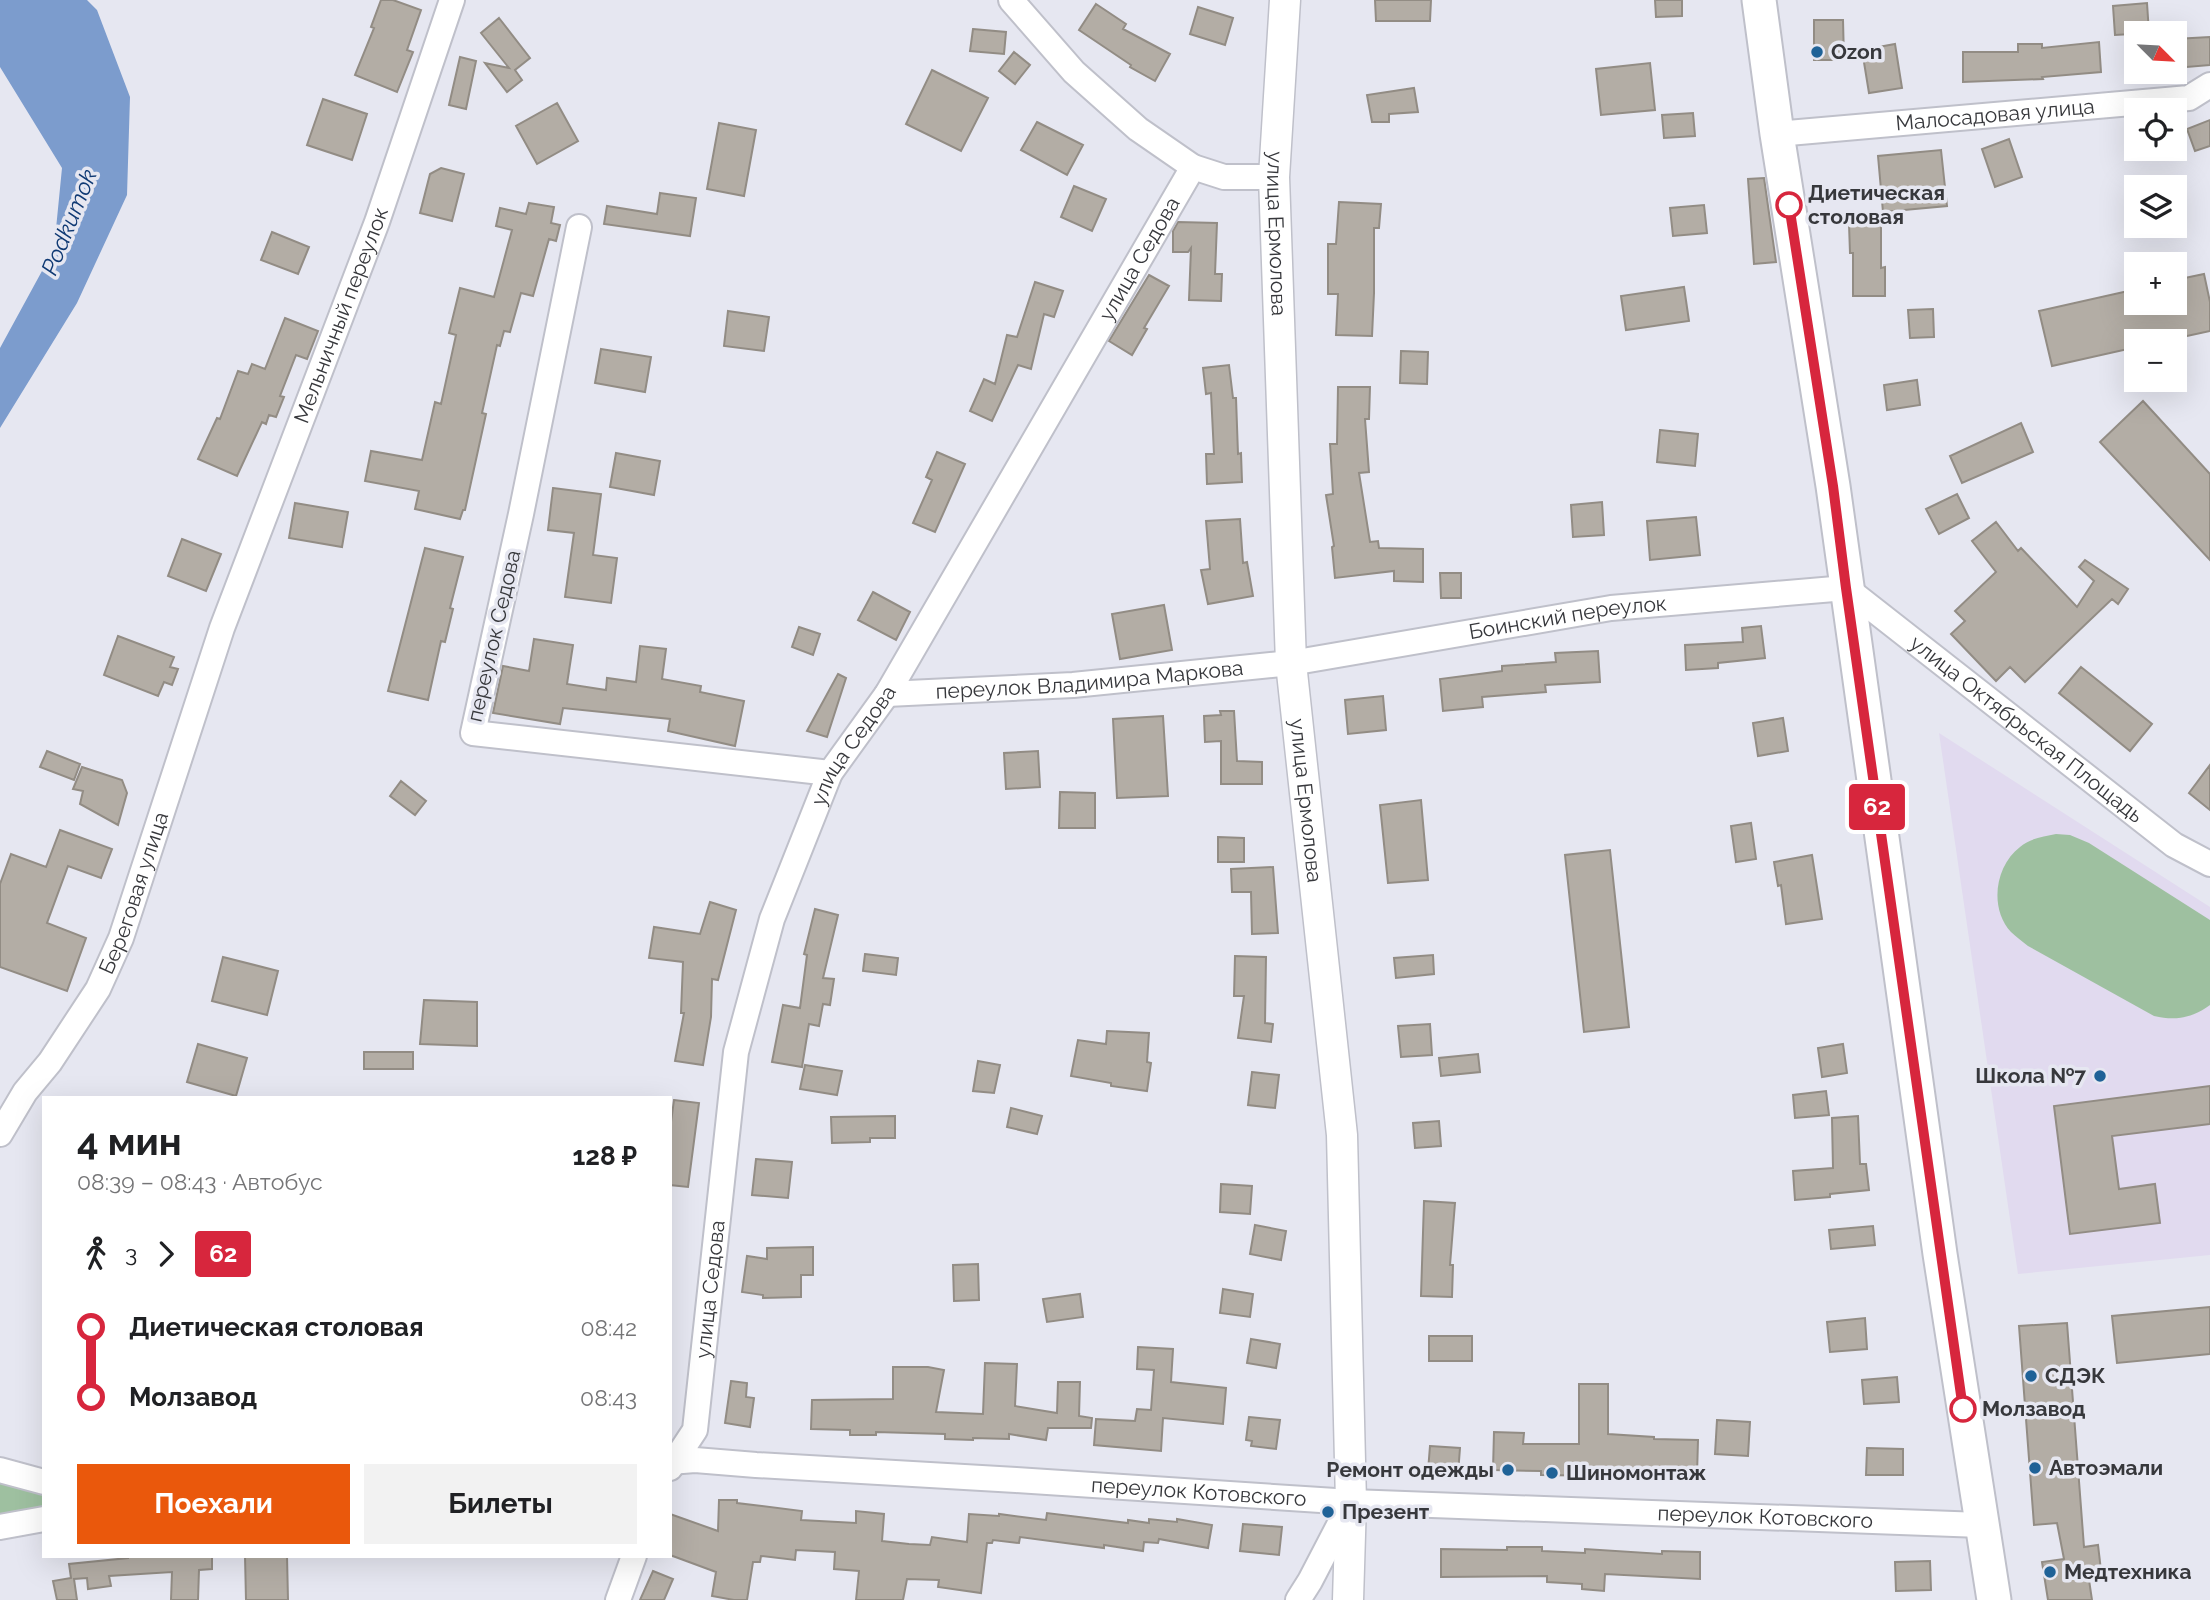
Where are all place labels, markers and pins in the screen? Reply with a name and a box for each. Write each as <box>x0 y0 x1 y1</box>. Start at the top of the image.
place label: Ozon <box>1831 39 1882 64</box>
marker: Ozon <box>1809 44 1825 60</box>
place label: Диетическая столовая <box>1808 180 1945 229</box>
marker: Диетическая столовая <box>1776 192 1802 218</box>
place label: Школа №7 <box>1975 1063 2086 1088</box>
marker: Школа №7 <box>2092 1068 2108 1084</box>
place label: СДЭК <box>2045 1363 2106 1388</box>
marker: СДЭК <box>2023 1368 2039 1384</box>
marker: Молзавод <box>1950 1396 1976 1422</box>
place label: Молзавод <box>1982 1396 2086 1421</box>
place label: Автоэмали <box>2049 1455 2163 1480</box>
place label: Ремонт одежды <box>1326 1457 1494 1482</box>
place label: Шиномонтаж <box>1566 1460 1706 1485</box>
marker: Автоэмали <box>2027 1460 2043 1476</box>
marker: Ремонт одежды <box>1500 1462 1516 1478</box>
marker: Шиномонтаж <box>1544 1465 1560 1481</box>
place label: Презент <box>1342 1499 1430 1524</box>
marker: Презент <box>1320 1504 1336 1520</box>
place label: Медтехника <box>2064 1559 2191 1584</box>
marker: Медтехника <box>2042 1564 2058 1580</box>

